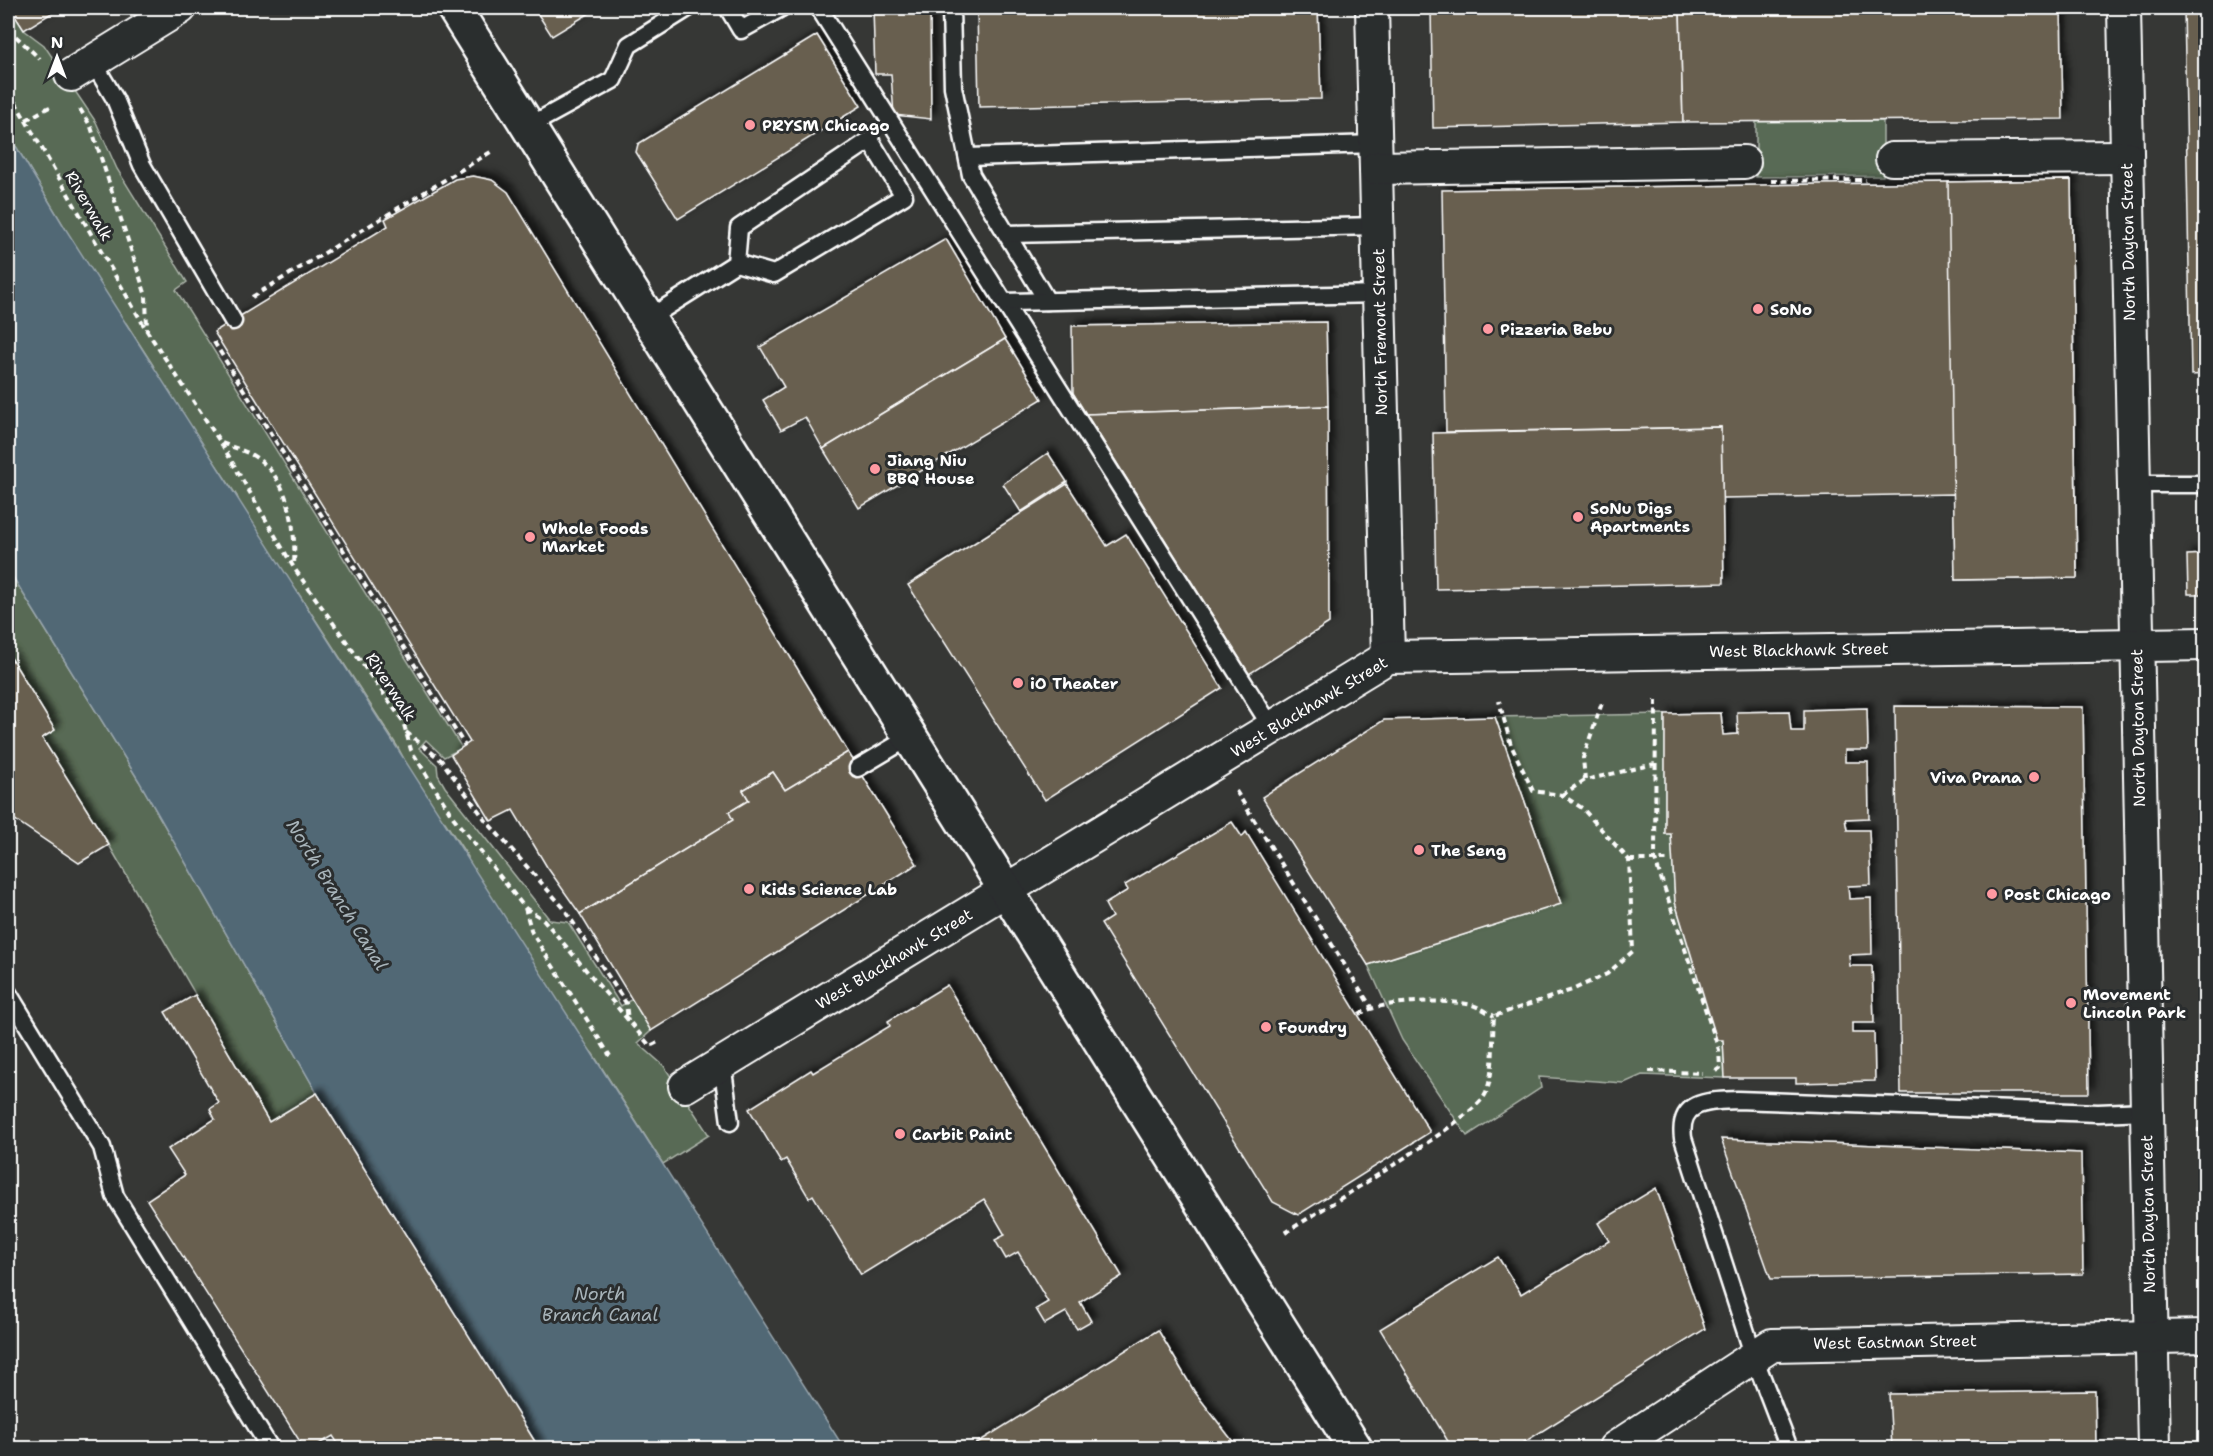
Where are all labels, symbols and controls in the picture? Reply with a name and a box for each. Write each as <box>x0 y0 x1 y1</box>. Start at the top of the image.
north arrow <box>27 27 87 87</box>
text: N <box>51 32 63 53</box>
place label: PRYSM Chicago <box>762 115 890 136</box>
marker: PRYSM Chicago <box>743 118 757 132</box>
street label: North Dayton Street <box>2116 163 2140 321</box>
street label: Riverwalk <box>61 167 117 245</box>
street label: North Fremont Street <box>1368 248 1392 416</box>
place label: SoNo <box>1770 299 1812 320</box>
marker: SoNo <box>1751 302 1765 316</box>
place label: Pizzeria Bebu <box>1500 319 1613 340</box>
marker: Pizzeria Bebu <box>1481 322 1495 336</box>
place label: Jiang Niu BBQ House <box>887 450 975 489</box>
marker: Jiang Niu BBQ House <box>868 462 882 476</box>
place label: SoNu Digs Apartments <box>1590 498 1690 537</box>
marker: SoNu Digs Apartments <box>1571 510 1585 524</box>
place label: Whole Foods Market <box>542 518 649 557</box>
marker: Whole Foods Market <box>523 530 537 544</box>
street label: West Blackhawk Street <box>1709 638 1889 662</box>
street label: Riverwalk <box>361 649 421 725</box>
street label: North Dayton Street <box>2126 649 2150 807</box>
street label: West Blackhawk Street <box>1227 652 1391 762</box>
place label: iO Theater <box>1030 673 1119 694</box>
marker: iO Theater <box>1011 676 1025 690</box>
place label: Viva Prana <box>1930 767 2022 788</box>
marker: Viva Prana <box>2027 770 2041 784</box>
water label: North Branch Canal <box>281 815 393 975</box>
place label: The Seng <box>1431 840 1506 861</box>
marker: The Seng <box>1412 843 1426 857</box>
place label: Kids Science Lab <box>761 879 897 900</box>
marker: Kids Science Lab <box>742 882 756 896</box>
place label: Post Chicago <box>2004 884 2111 905</box>
marker: Post Chicago <box>1985 887 1999 901</box>
street label: West Blackhawk Street <box>812 904 976 1014</box>
place label: Movement Lincoln Park <box>2083 984 2186 1023</box>
marker: Movement Lincoln Park <box>2064 996 2078 1010</box>
place label: Foundry <box>1278 1017 1347 1038</box>
marker: Foundry <box>1259 1020 1273 1034</box>
place label: Carbit Paint <box>912 1124 1012 1145</box>
marker: Carbit Paint <box>893 1127 907 1141</box>
street label: North Dayton Street <box>2136 1135 2160 1293</box>
water label: North Branch Canal <box>542 1282 658 1327</box>
street label: West Eastman Street <box>1813 1330 1977 1354</box>

